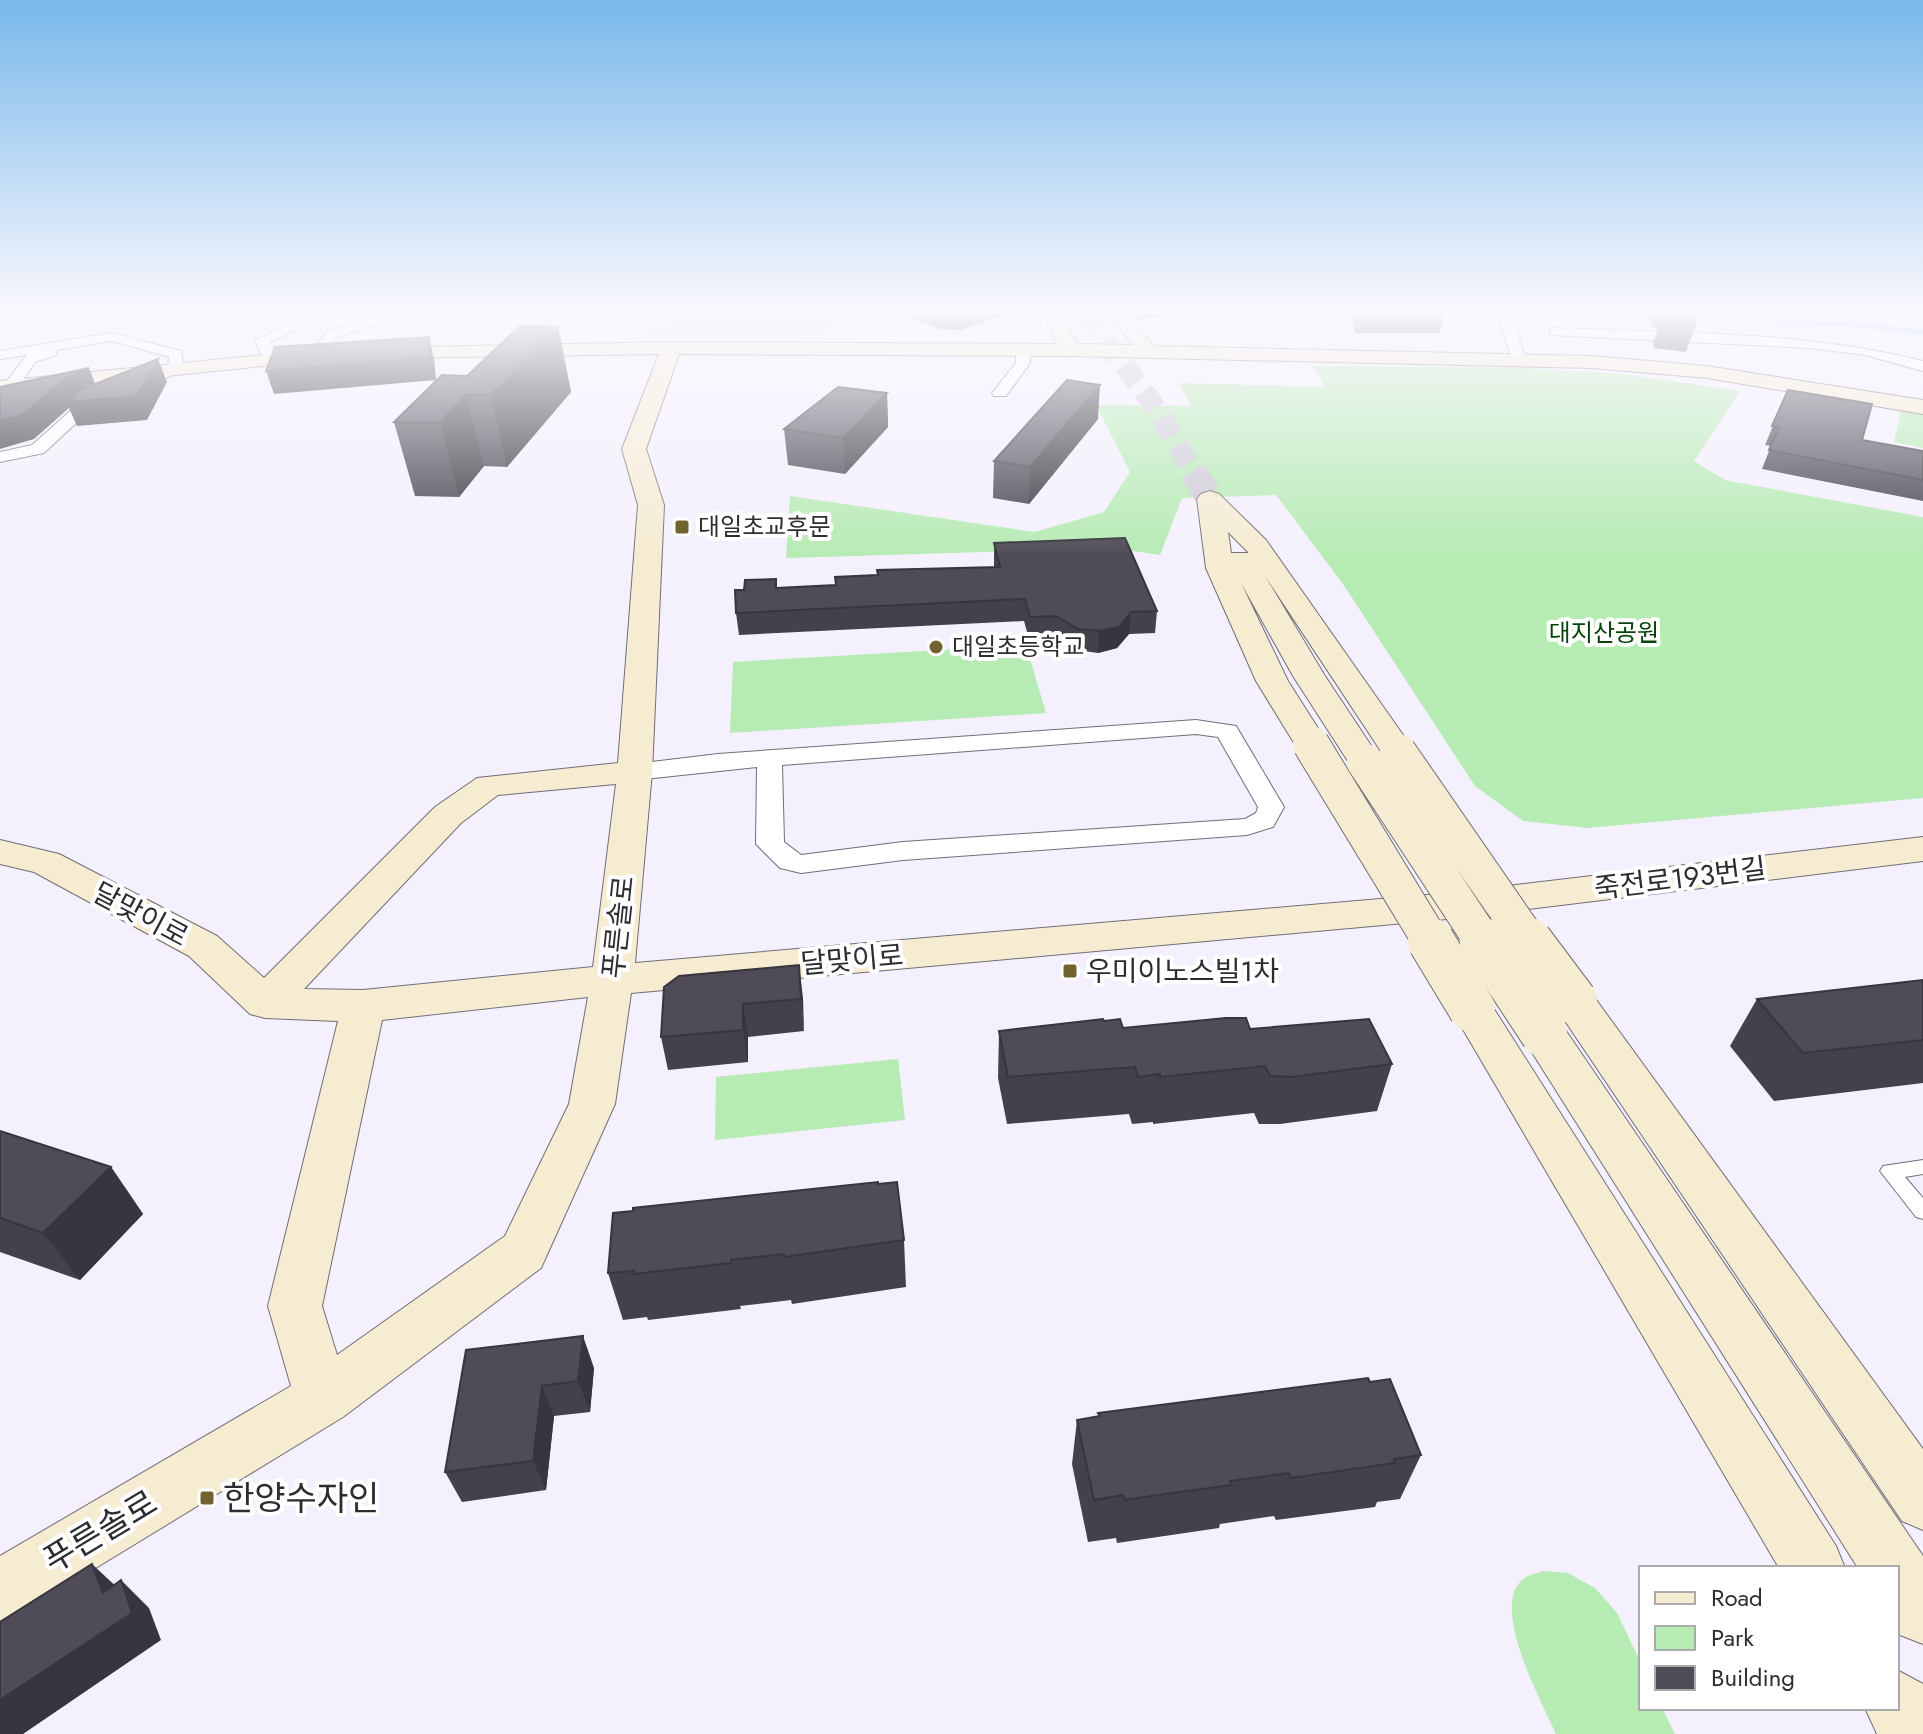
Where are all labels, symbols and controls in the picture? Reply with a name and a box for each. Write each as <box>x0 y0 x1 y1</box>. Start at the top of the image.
place label: 대일초교후문 <box>698 509 830 544</box>
marker: 대일초교후문 <box>673 518 691 536</box>
park label: 대지산공원 <box>1549 615 1659 650</box>
place label: 대일초등학교 <box>952 629 1084 664</box>
marker: 대일초등학교 <box>927 638 945 656</box>
street label: 죽전로193번길 <box>1592 848 1768 909</box>
street label: 달맞이로 <box>86 872 196 957</box>
street label: 푸른솔로 <box>593 874 644 980</box>
street label: 달맞이로 <box>799 935 905 984</box>
place label: 우미이노스빌1차 <box>1086 951 1279 992</box>
marker: 우미이노스빌1차 <box>1061 962 1079 980</box>
place label: 한양수자인 <box>223 1474 379 1523</box>
street label: 푸른솔로 <box>34 1478 167 1585</box>
marker: 한양수자인 <box>198 1489 216 1507</box>
legend <box>1639 1566 1899 1710</box>
text: Road <box>1711 1580 1763 1615</box>
text: Park <box>1711 1620 1754 1655</box>
text: Building <box>1711 1660 1795 1695</box>

